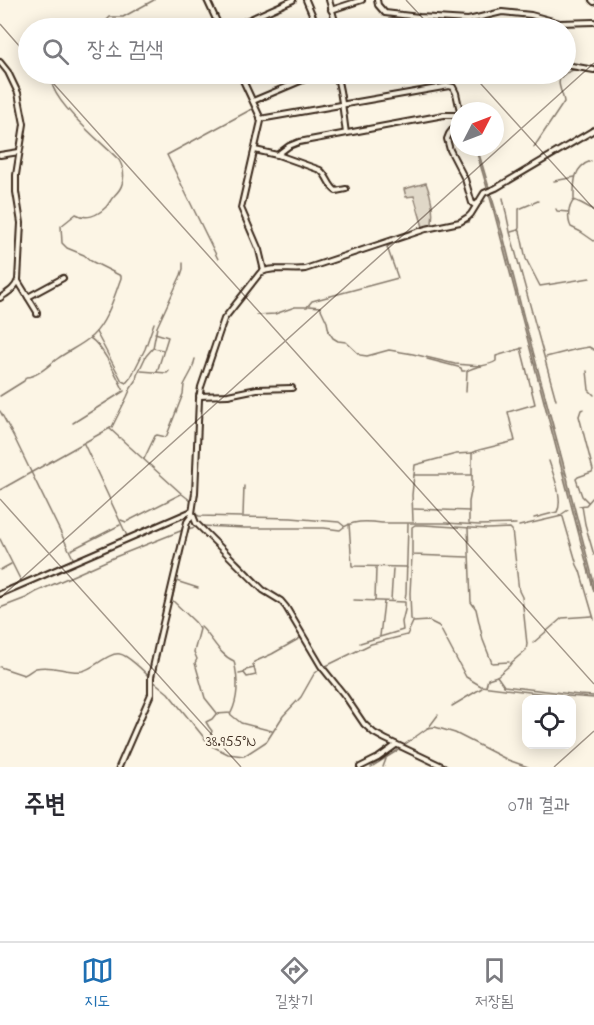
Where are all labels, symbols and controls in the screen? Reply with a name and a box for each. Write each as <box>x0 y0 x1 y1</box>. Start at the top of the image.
search box <box>18 18 576 84</box>
icon: search <box>39 35 72 68</box>
text: 장소 검색 <box>87 35 163 67</box>
north arrow <box>450 102 504 156</box>
map controls <box>522 695 576 749</box>
button: locate <box>522 695 576 749</box>
text: 38.955°N <box>206 731 256 753</box>
text: 주변 <box>24 787 66 825</box>
text: 0개 결과 <box>508 792 570 821</box>
tab: 지도 <box>81 954 114 1014</box>
tab: 길찾기 <box>275 954 314 1014</box>
tab: 저장됨 <box>475 954 513 1014</box>

